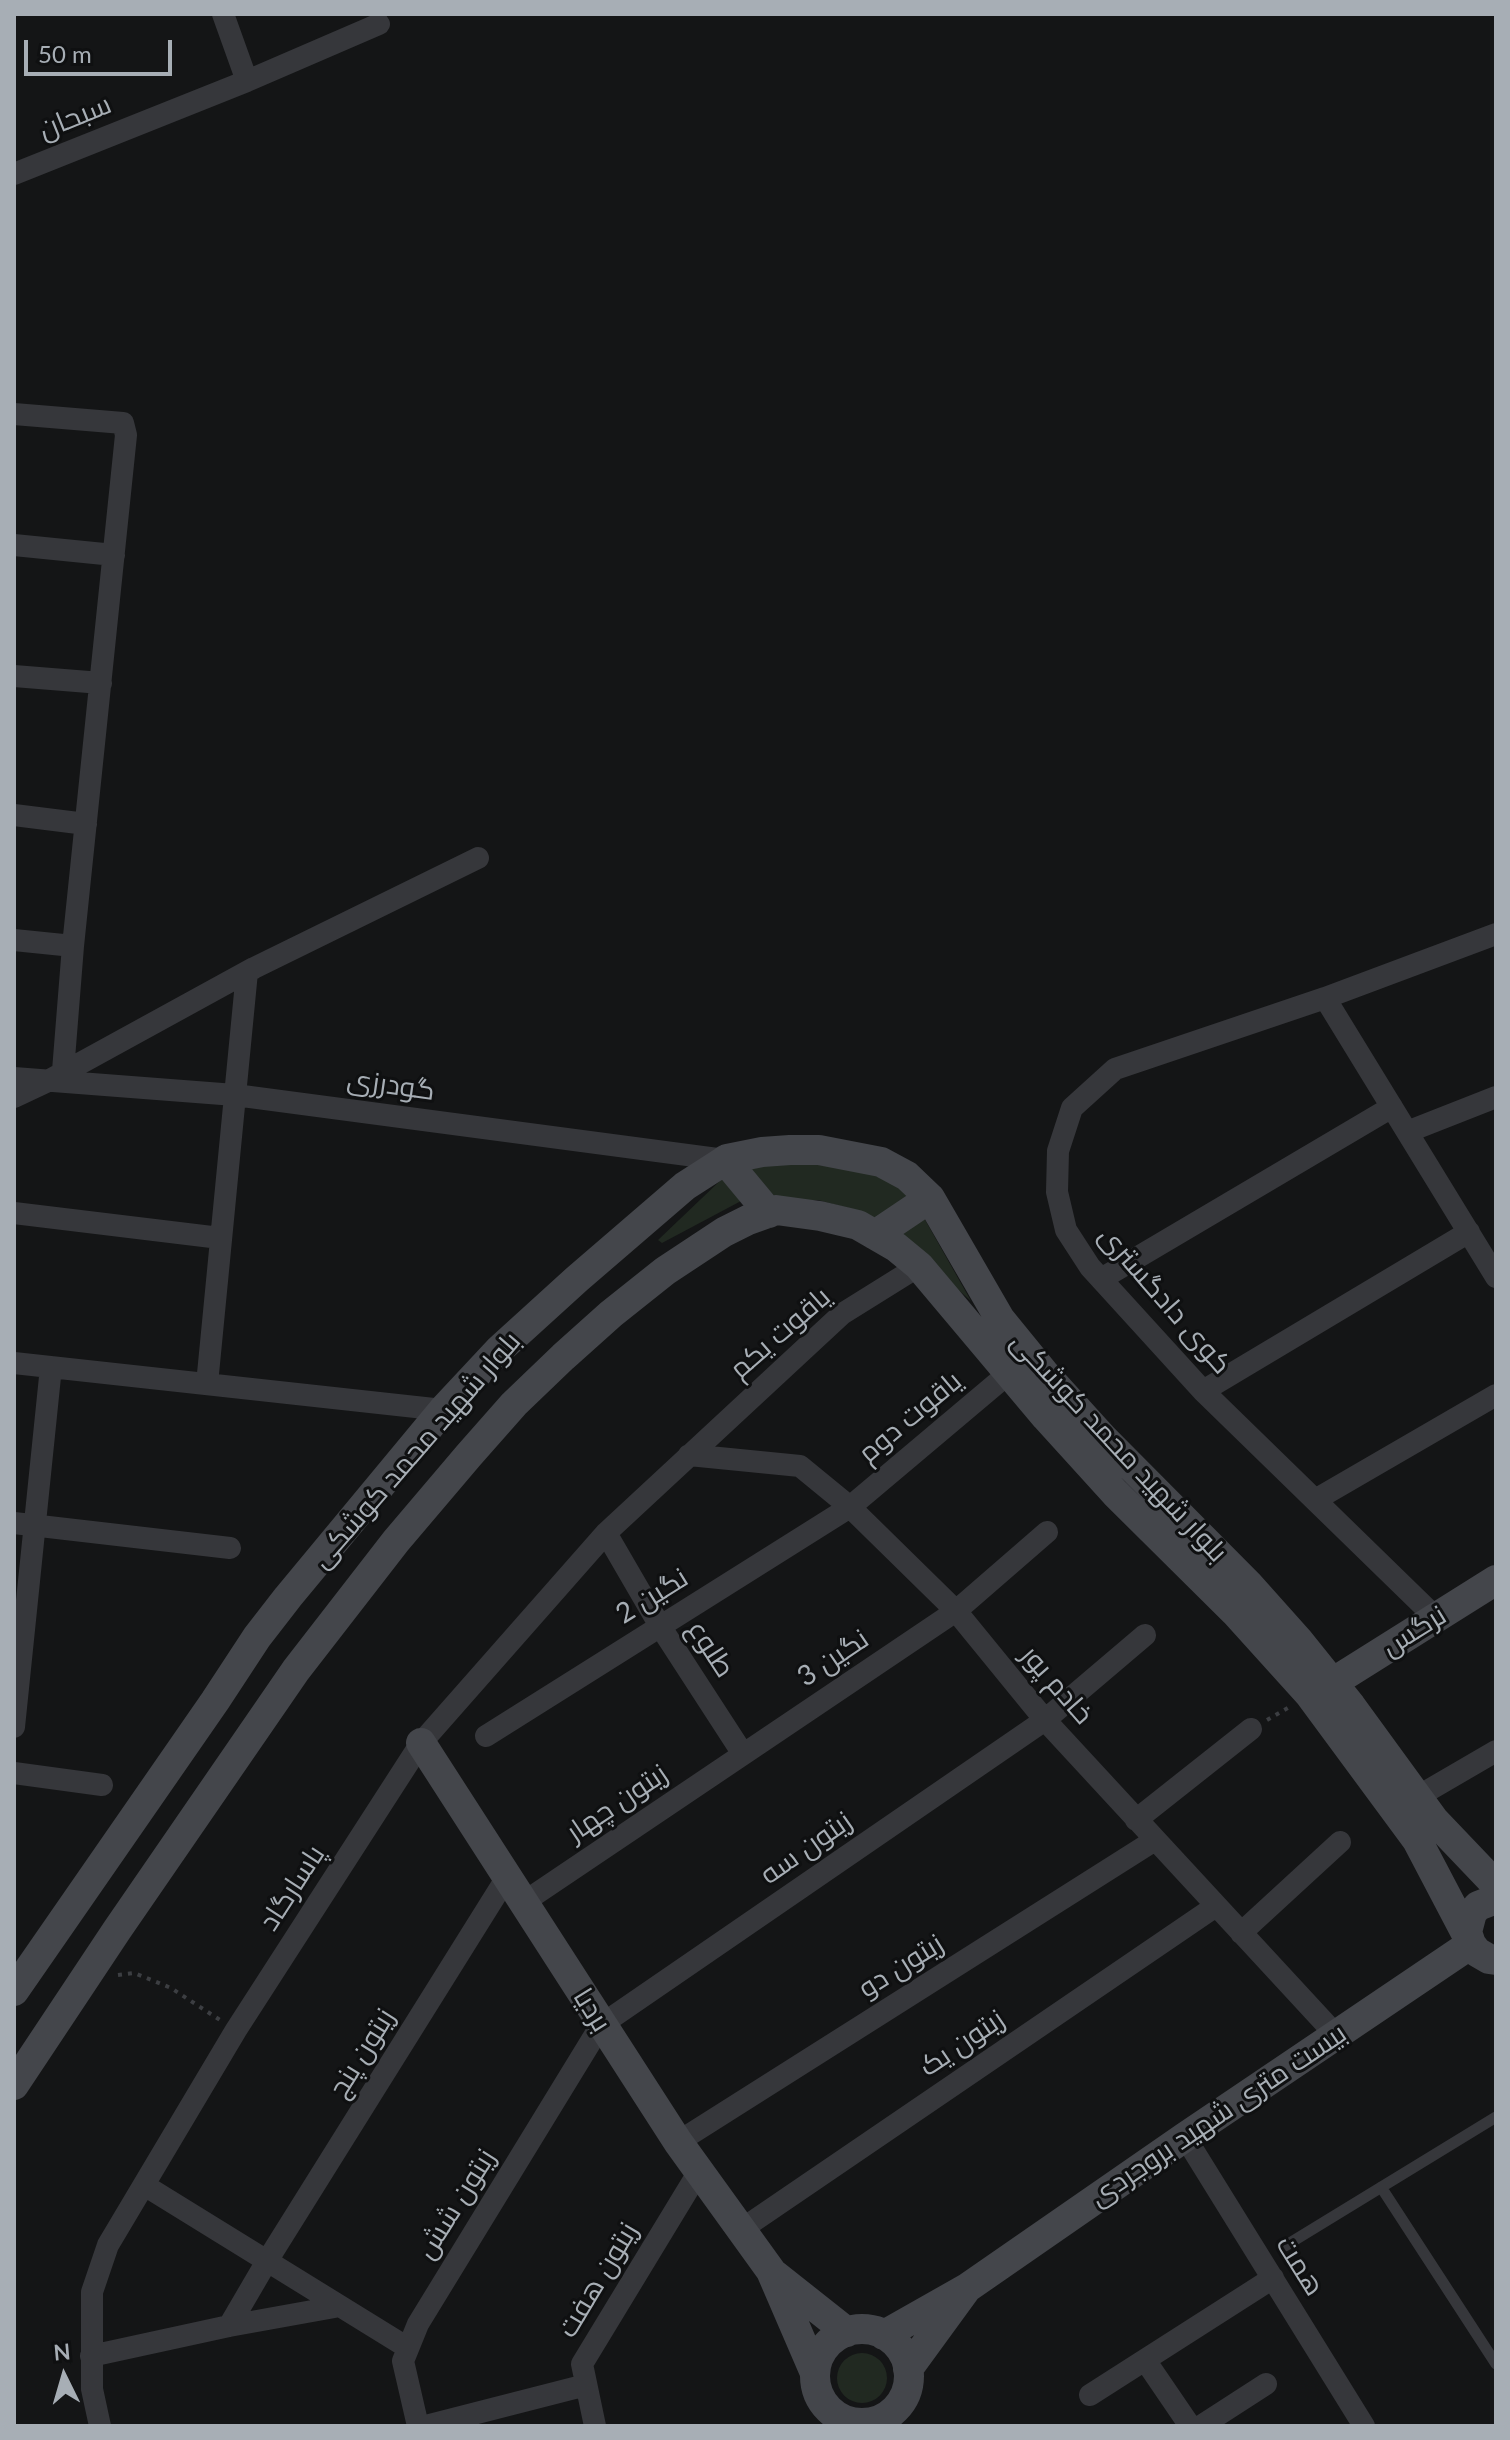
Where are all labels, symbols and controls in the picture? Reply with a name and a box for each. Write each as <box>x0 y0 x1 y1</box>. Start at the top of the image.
scale bar <box>28 24 176 74</box>
text: 50 m <box>38 39 92 68</box>
street label: سبحان <box>34 87 116 147</box>
street label: گودرزی <box>345 1062 437 1108</box>
street label: کوی دادگستری <box>1092 1219 1238 1381</box>
street label: یاقوت یکم <box>723 1280 837 1386</box>
street label: بلوار شهید محمد کوشکی <box>304 1325 528 1575</box>
street label: بلوار شهید محمد کوشکی <box>1004 1325 1234 1569</box>
street label: یاقوت دوم <box>852 1364 968 1470</box>
street label: نگین 2 <box>610 1561 694 1631</box>
street label: نرگس <box>1376 1598 1452 1664</box>
street label: طلوع <box>680 1614 742 1684</box>
street label: نگین 3 <box>791 1622 875 1694</box>
street label: خادم پور <box>1014 1639 1100 1731</box>
street label: زیتون چهار <box>560 1757 674 1849</box>
street label: زیتون سه <box>754 1804 858 1892</box>
street label: پاسارگاد <box>252 1839 332 1937</box>
street label: زیتون دو <box>852 1927 950 2005</box>
street label: بردیا <box>566 1982 618 2038</box>
street label: زیتون پنج <box>322 2002 402 2104</box>
street label: زیتون یک <box>913 2002 1011 2084</box>
street label: بیست متری شهید بروجردی <box>1083 2017 1353 2213</box>
street label: زیتون شش <box>409 2143 503 2265</box>
street label: زیتون هفت <box>551 2216 645 2344</box>
street label: همت <box>1269 2230 1331 2302</box>
north arrow <box>24 2336 104 2416</box>
text: N <box>52 2337 71 2366</box>

